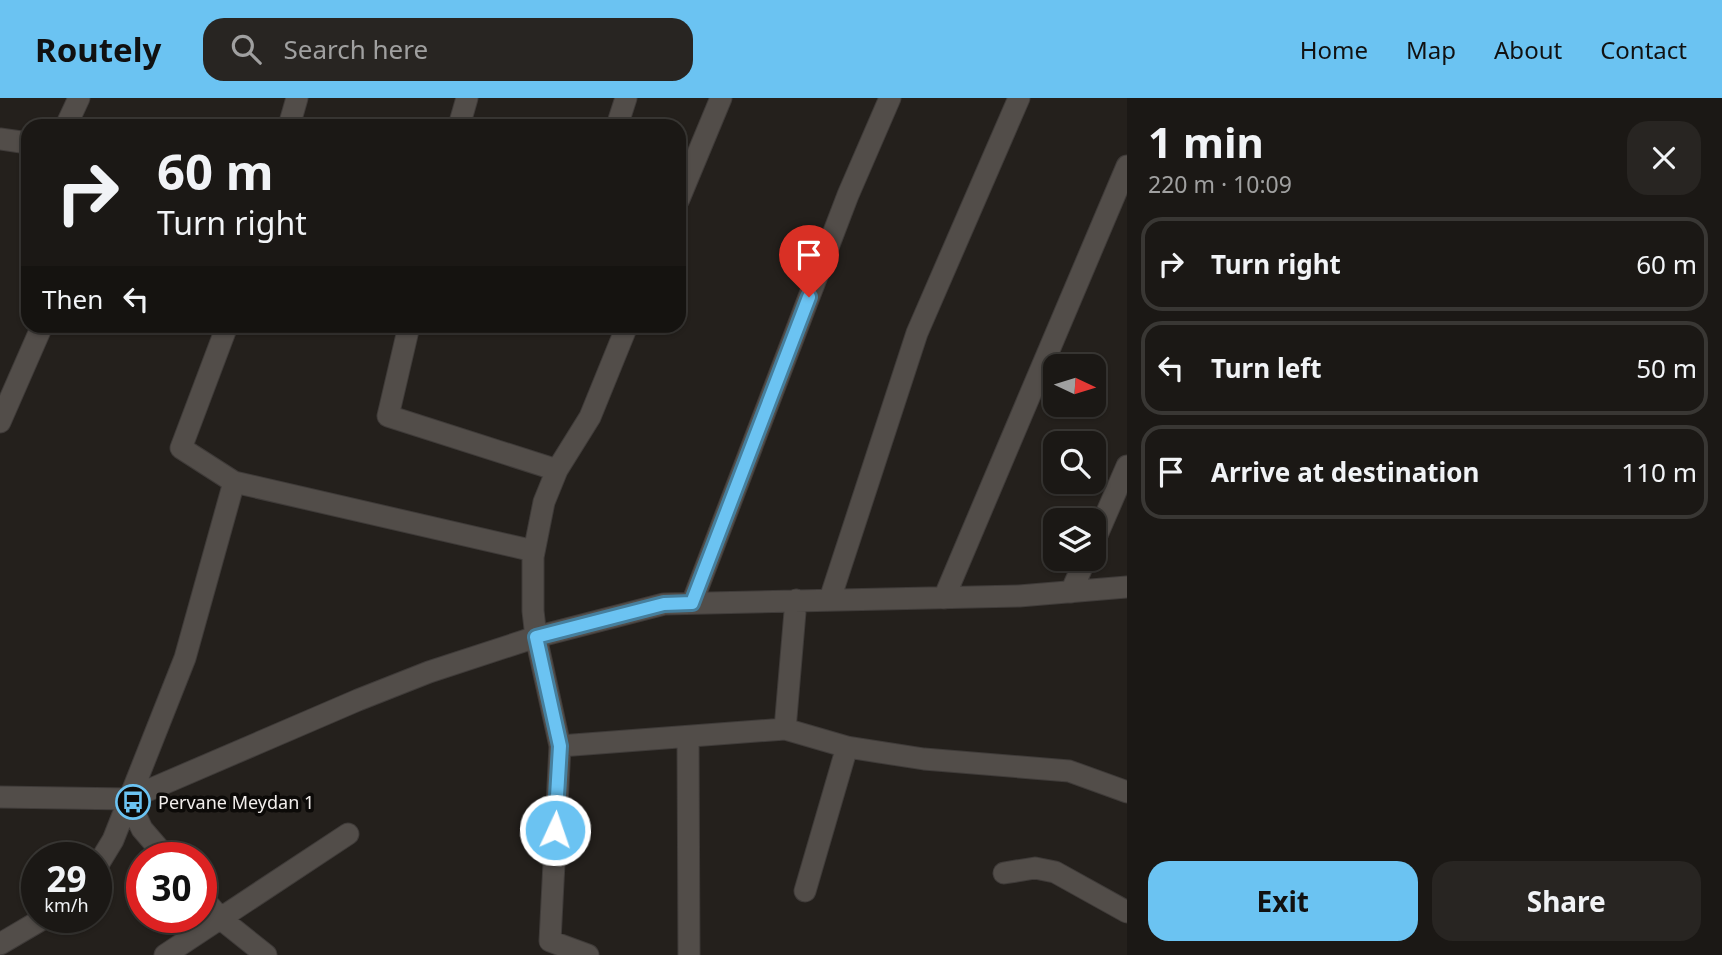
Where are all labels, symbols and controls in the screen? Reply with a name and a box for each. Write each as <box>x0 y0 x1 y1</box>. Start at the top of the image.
search box <box>203 18 693 81</box>
text: Routely <box>35 27 161 72</box>
icon: search <box>227 30 265 68</box>
text: Search here <box>283 31 428 67</box>
text: Home <box>1300 33 1368 66</box>
text: Map <box>1406 33 1456 66</box>
text: About <box>1494 33 1562 66</box>
text: Contact <box>1600 33 1687 66</box>
text: 1 min <box>1148 113 1264 170</box>
button: close <box>1627 121 1701 195</box>
text: 60 m <box>157 138 274 204</box>
icon: right <box>42 147 133 238</box>
text: 220 m · 10:09 <box>1148 168 1292 200</box>
text: Turn right <box>157 201 307 244</box>
pin <box>779 225 839 297</box>
icon: arrive <box>790 236 828 274</box>
icon: right <box>1152 245 1190 283</box>
text: Turn right <box>1211 246 1341 282</box>
text: 60 m <box>1636 246 1697 282</box>
icon: left <box>117 280 155 318</box>
text: Then <box>42 281 103 317</box>
icon: left <box>1152 349 1190 387</box>
text: Turn left <box>1211 350 1322 386</box>
text: 50 m <box>1636 350 1697 386</box>
north arrow <box>1043 354 1106 416</box>
map controls <box>1043 354 1106 571</box>
button: search <box>1043 431 1106 494</box>
icon: arrive <box>1152 453 1190 491</box>
text: Arrive at destination <box>1211 454 1480 490</box>
text: 110 m <box>1621 454 1697 490</box>
button: layers <box>1043 508 1106 571</box>
bus stop icon: Pervane Meydan 1 <box>114 783 152 821</box>
place label: Pervane Meydan 1 <box>158 790 314 814</box>
position arrow <box>518 793 592 867</box>
speed limit sign: 30 <box>126 842 217 933</box>
text: 29 <box>46 855 87 902</box>
button: Exit <box>1148 861 1418 941</box>
button: Share <box>1432 861 1701 941</box>
text: km/h <box>44 893 89 917</box>

